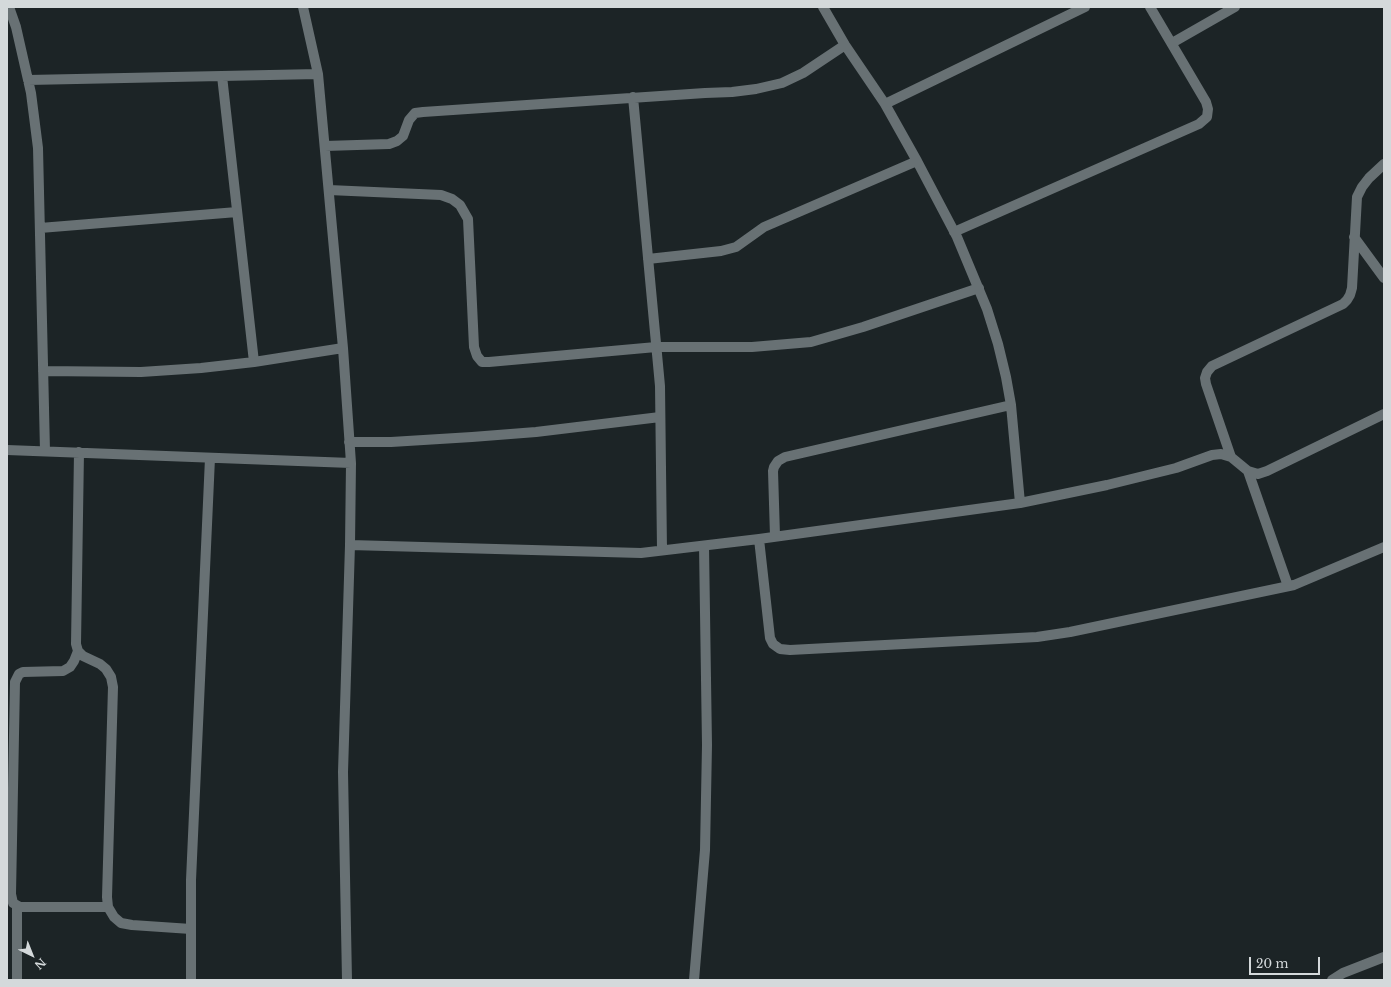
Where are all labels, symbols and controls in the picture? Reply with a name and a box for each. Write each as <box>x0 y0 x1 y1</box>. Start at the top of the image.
north arrow <box>12 935 52 975</box>
scale bar <box>1251 949 1322 975</box>
text: N <box>32 955 49 972</box>
text: 20 m <box>1256 956 1288 971</box>

